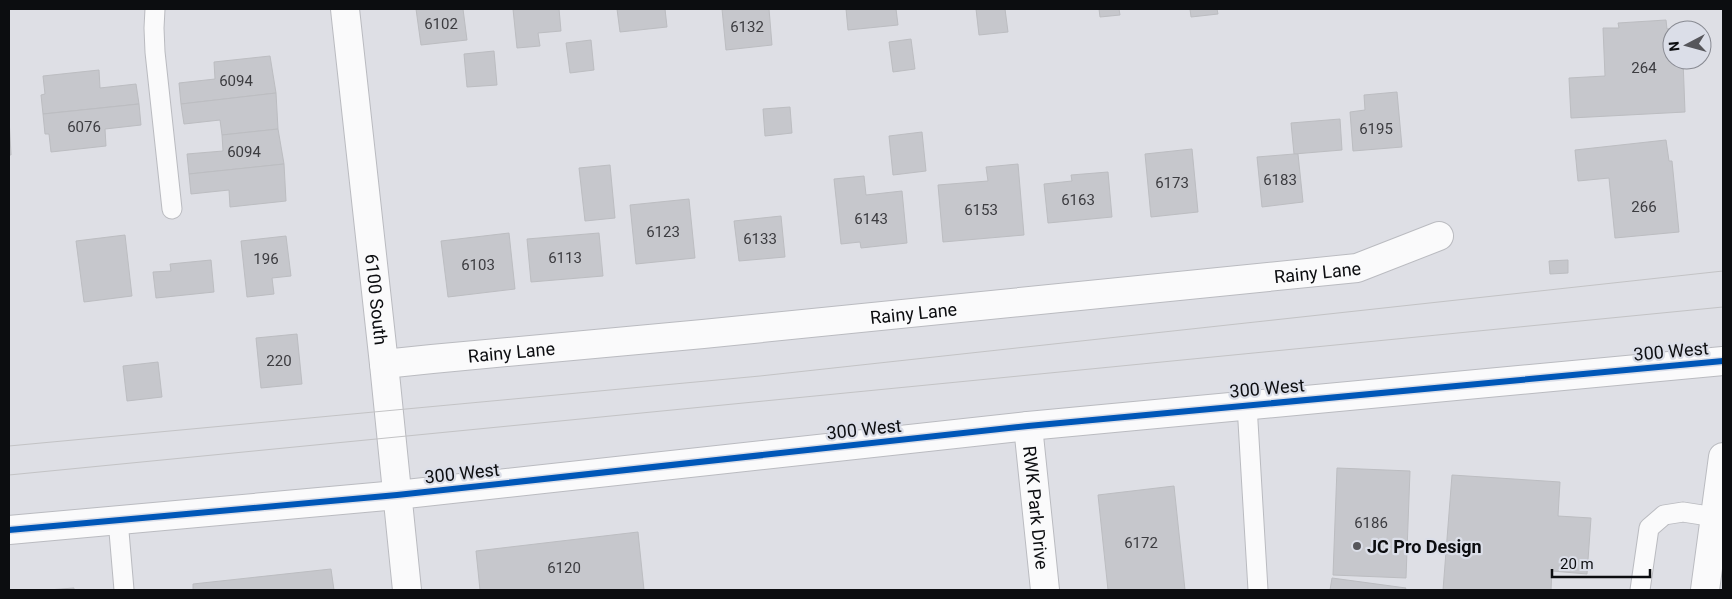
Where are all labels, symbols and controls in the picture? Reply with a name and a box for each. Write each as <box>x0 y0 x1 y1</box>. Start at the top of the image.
house number: 6102 <box>424 15 458 33</box>
house number: 6132 <box>730 18 764 36</box>
north arrow <box>1662 20 1712 70</box>
text: N <box>1666 41 1683 52</box>
house number: 264 <box>1631 59 1657 77</box>
house number: 6094 <box>219 72 253 90</box>
house number: 6076 <box>67 118 101 136</box>
house number: 6195 <box>1359 120 1393 138</box>
house number: 6094 <box>227 143 261 161</box>
house number: 6183 <box>1263 171 1297 189</box>
house number: 6173 <box>1155 174 1189 192</box>
house number: 6163 <box>1061 191 1095 209</box>
house number: 266 <box>1631 198 1657 216</box>
house number: 6153 <box>964 201 998 219</box>
house number: 6143 <box>854 210 888 228</box>
house number: 6123 <box>646 223 680 241</box>
house number: 6133 <box>743 230 777 248</box>
house number: 6113 <box>548 249 582 267</box>
house number: 196 <box>253 250 279 268</box>
street label: 6100 South <box>361 253 392 346</box>
house number: 6103 <box>461 256 495 274</box>
street label: Rainy Lane <box>1273 257 1362 287</box>
street label: Rainy Lane <box>869 298 958 328</box>
street label: Rainy Lane <box>467 337 556 366</box>
street label: 300 West <box>1633 337 1710 365</box>
house number: 220 <box>266 352 292 370</box>
street label: 300 West <box>1229 374 1306 402</box>
street label: 300 West <box>825 415 903 443</box>
street label: RWK Park Drive <box>1020 445 1053 570</box>
street label: 300 West <box>423 459 501 487</box>
house number: 6186 <box>1354 514 1388 532</box>
house number: 6172 <box>1124 534 1158 552</box>
place label: JC Pro Design <box>1367 536 1482 557</box>
marker: JC Pro Design <box>1351 540 1363 552</box>
scale bar <box>1552 546 1650 578</box>
text: 20 m <box>1560 555 1594 573</box>
house number: 6120 <box>547 559 581 577</box>

